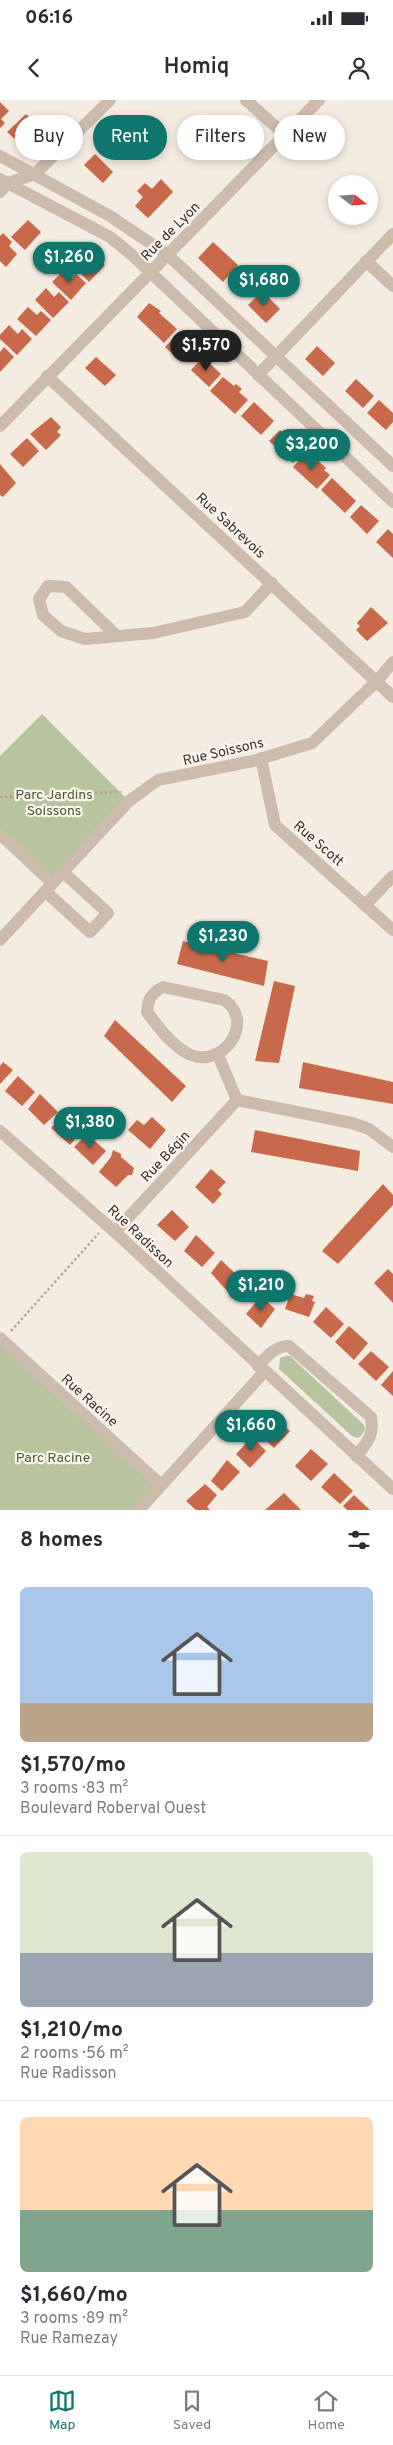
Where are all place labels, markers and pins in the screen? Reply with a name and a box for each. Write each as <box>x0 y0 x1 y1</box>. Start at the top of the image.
pin: $1,260 <box>28 242 110 284</box>
pin: $1,680 <box>223 264 305 307</box>
pin: $1,570 <box>165 330 247 372</box>
pin: $3,200 <box>271 428 353 471</box>
pin: $1,230 <box>182 920 264 963</box>
pin: $1,380 <box>49 1106 131 1149</box>
pin: $1,210 <box>220 1270 302 1312</box>
pin: $1,660 <box>210 1410 292 1452</box>

